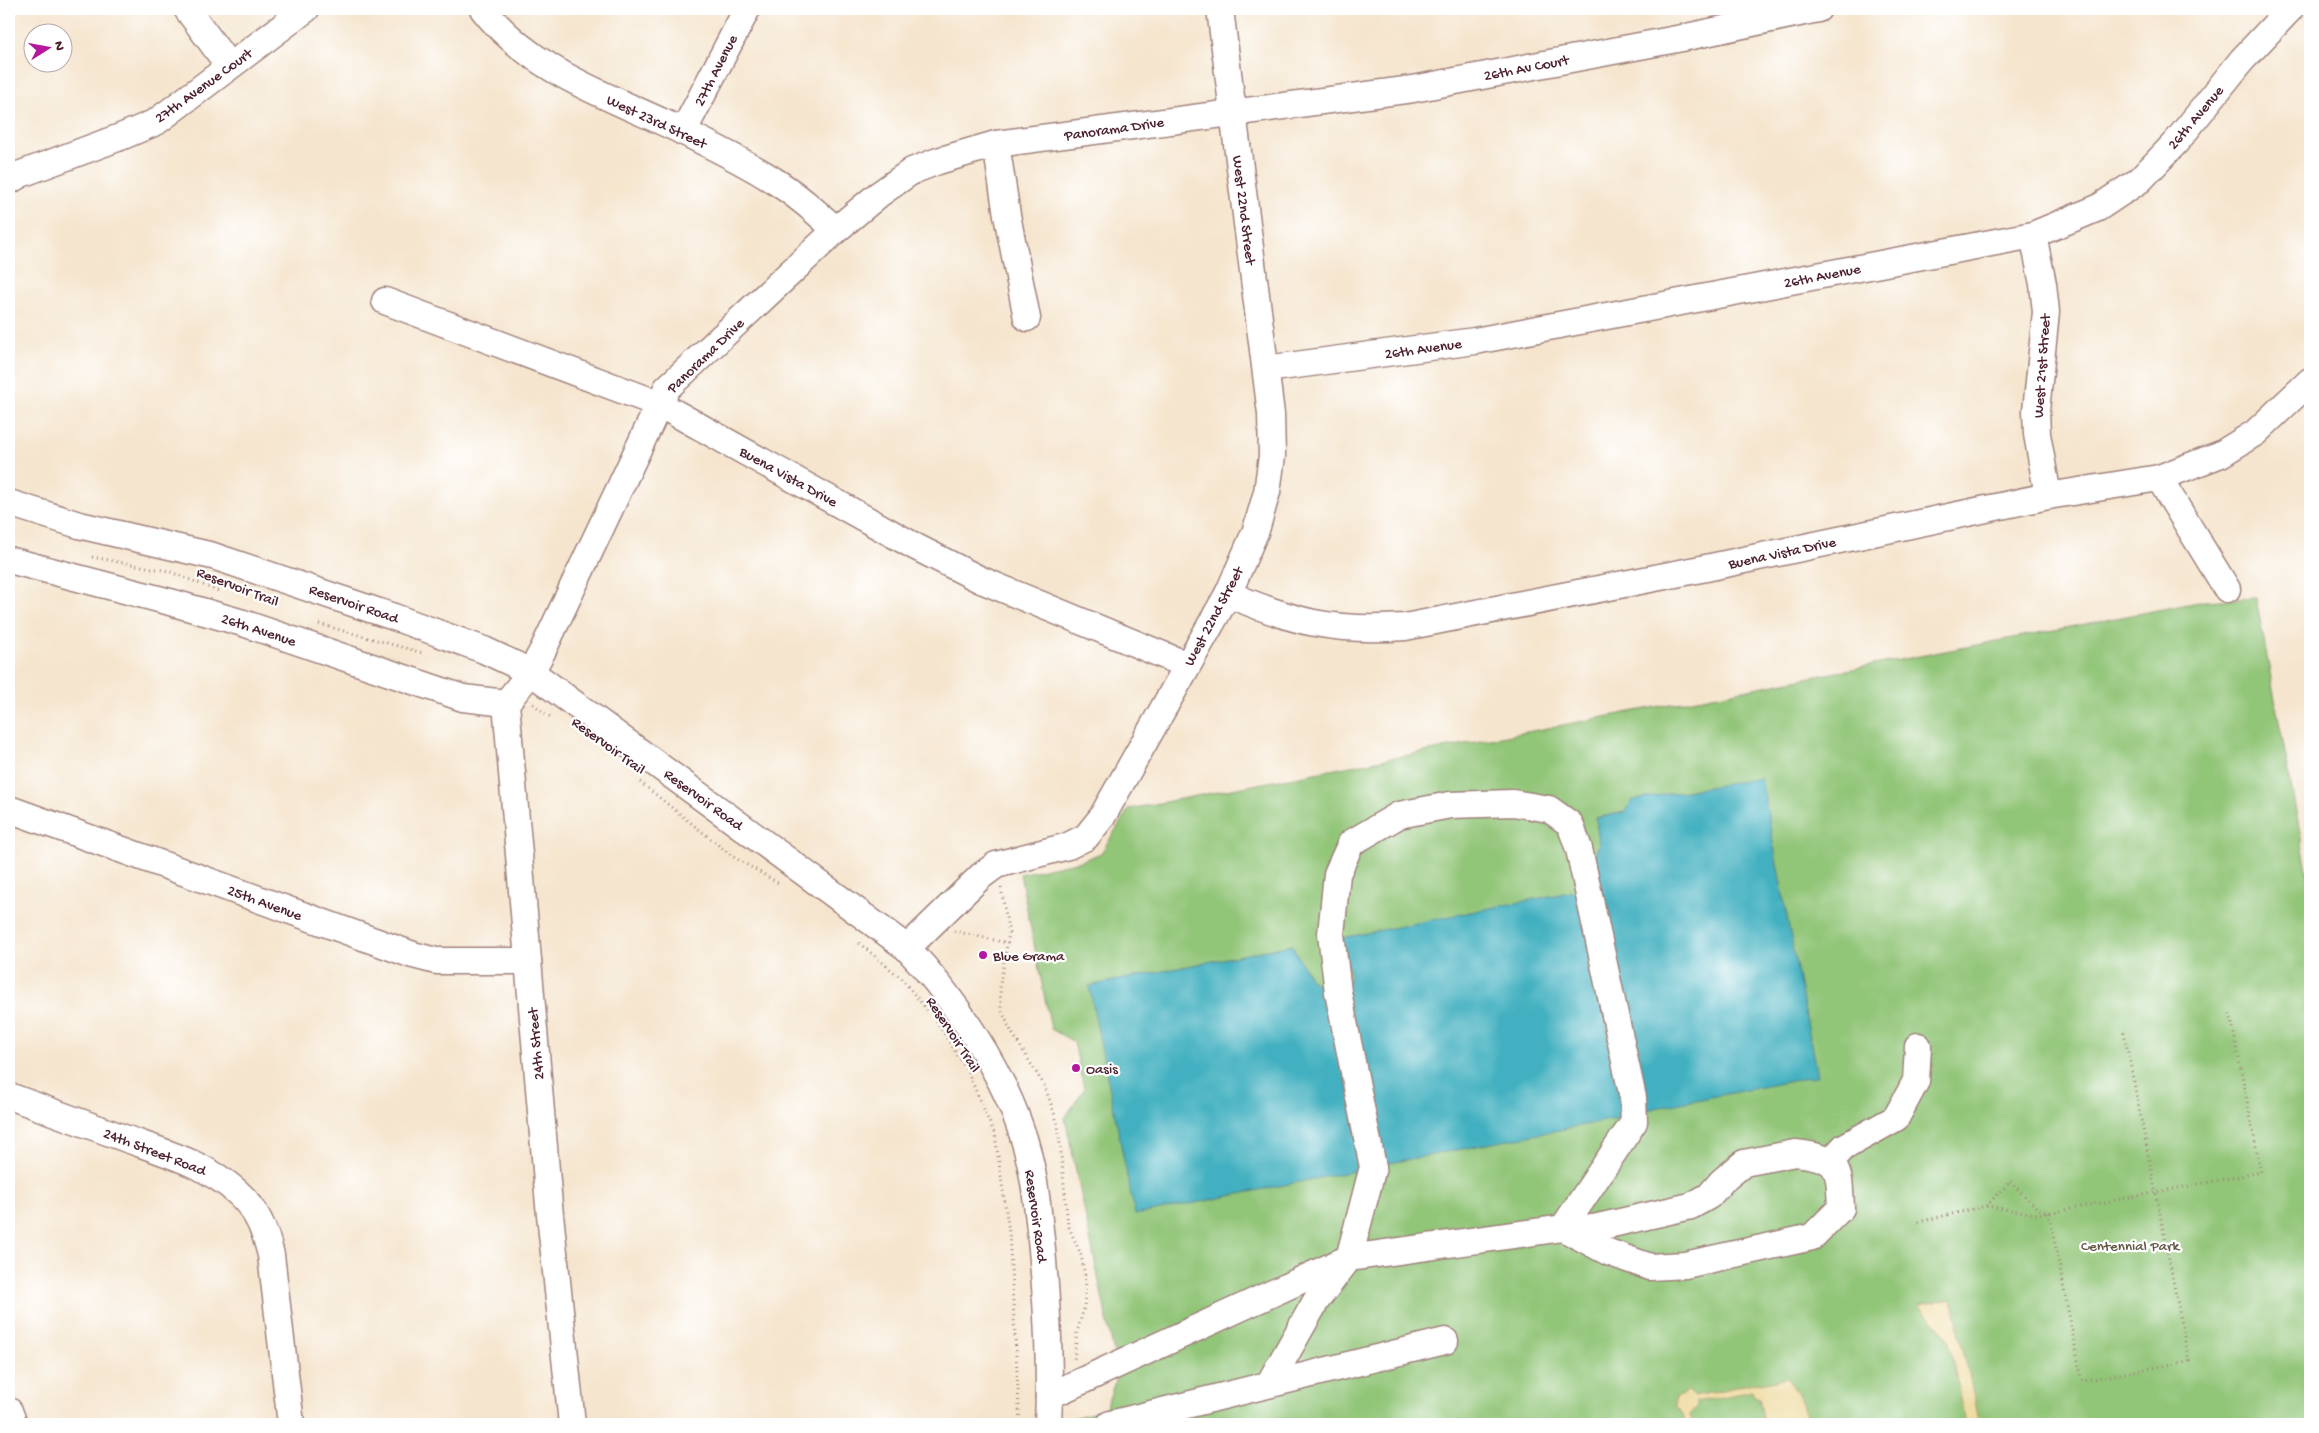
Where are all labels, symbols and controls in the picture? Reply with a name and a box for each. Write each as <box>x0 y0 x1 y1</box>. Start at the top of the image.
north arrow <box>22 22 72 72</box>
street label: 27th Avenue <box>691 32 743 110</box>
text: N <box>49 40 68 52</box>
street label: 27th Avenue Court <box>152 44 258 128</box>
street label: 26th Av Court <box>1482 52 1572 86</box>
street label: 26th Avenue <box>2165 83 2229 154</box>
street label: West 23rd Street <box>603 92 711 155</box>
street label: Panorama Drive <box>1062 114 1165 146</box>
street label: West 22nd Street <box>1227 155 1259 268</box>
street label: 26th Avenue <box>1782 261 1863 293</box>
street label: West 21st Street <box>2030 312 2056 419</box>
street label: Panorama Drive <box>663 315 749 398</box>
street label: 26th Avenue <box>1383 336 1463 364</box>
street label: Buena Vista Drive <box>735 443 840 512</box>
street label: Buena Vista Drive <box>1726 534 1838 574</box>
street label: West 22nd Street <box>1181 563 1249 670</box>
street label: Reservoir Trail <box>194 564 281 612</box>
street label: Reservoir Road <box>306 581 402 629</box>
street label: 26th Avenue <box>219 610 298 652</box>
street label: Reservoir Trail <box>567 714 648 779</box>
street label: Reservoir Road <box>660 766 747 836</box>
street label: 25th Avenue <box>225 882 304 926</box>
place label: Blue Grama <box>992 948 1065 966</box>
marker: Blue Grama <box>977 949 989 961</box>
street label: Reservoir Trail <box>921 994 983 1076</box>
street label: 24th Street <box>525 1005 549 1081</box>
place label: Oasis <box>1086 1061 1118 1079</box>
marker: Oasis <box>1070 1062 1082 1074</box>
street label: 24th Street Road <box>100 1125 209 1181</box>
street label: Reservoir Road <box>1020 1169 1051 1265</box>
park label: Centennial Park <box>2081 1238 2180 1256</box>

